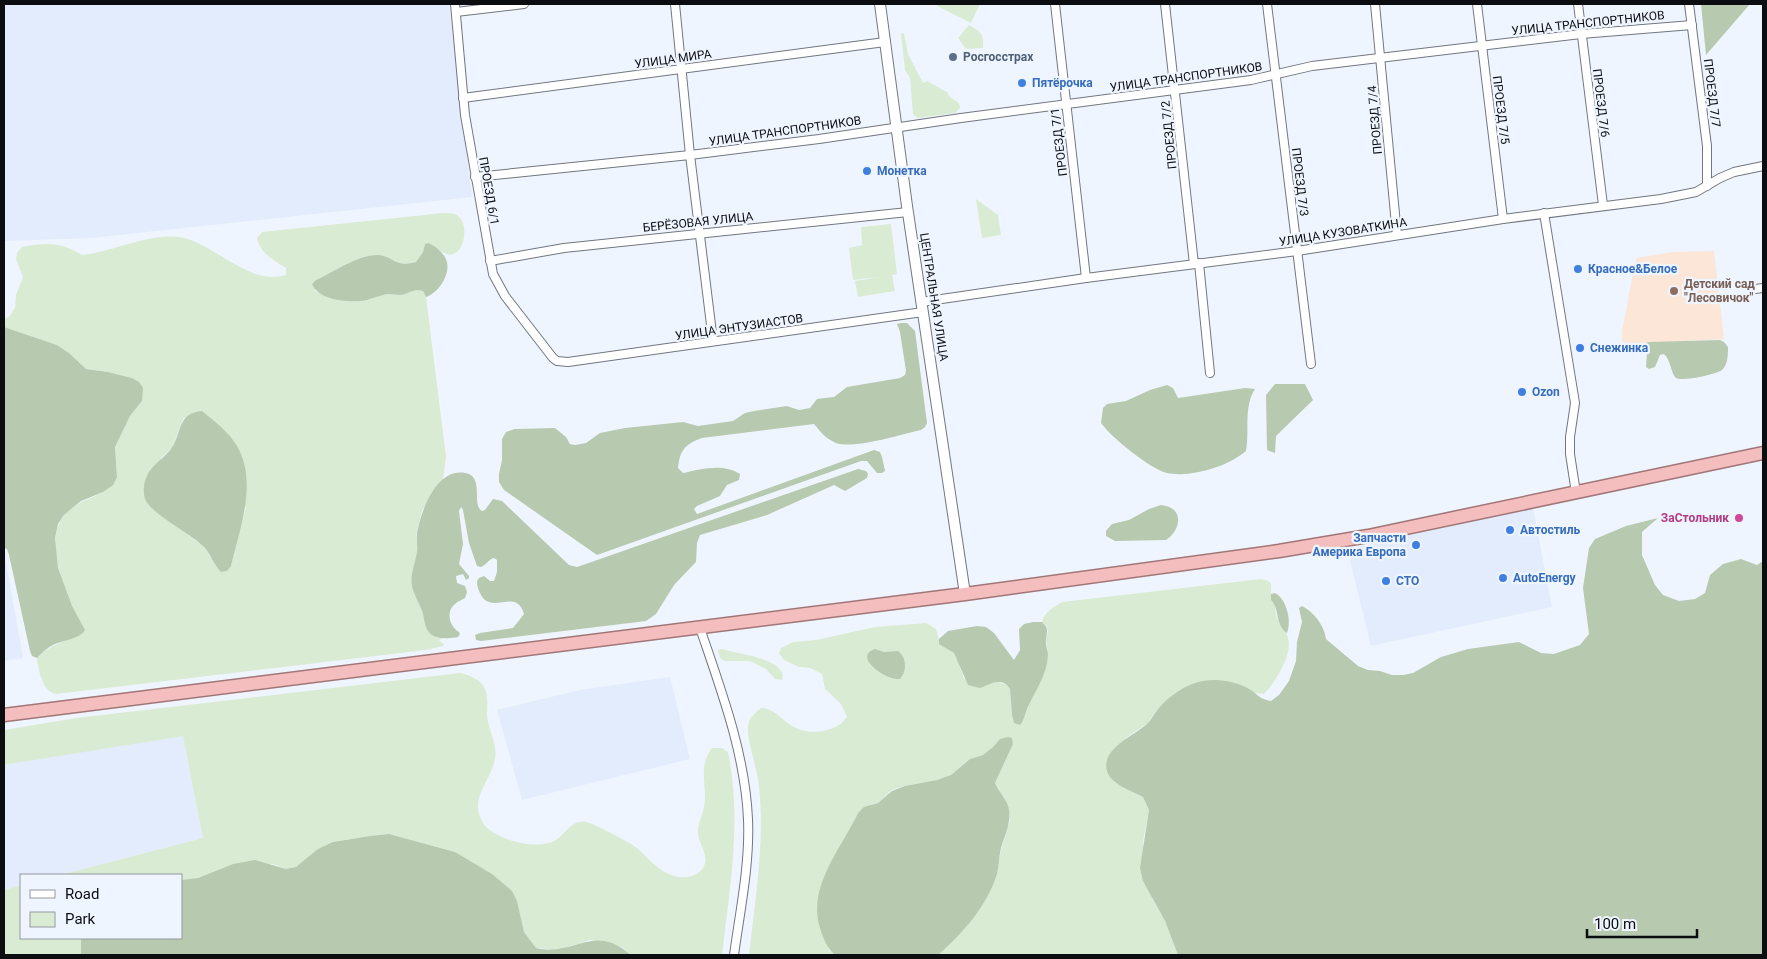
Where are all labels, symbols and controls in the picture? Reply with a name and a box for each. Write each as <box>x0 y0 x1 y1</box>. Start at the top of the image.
street label: УЛИЦА ТРАНСПОРТНИКОВ <box>1511 8 1665 38</box>
street label: УЛИЦА МИРА <box>634 47 713 71</box>
place label: Росгосстрах <box>963 50 1034 64</box>
marker: Росгосстрах <box>947 51 959 63</box>
street label: ПРОЕЗД 7/7 <box>1701 58 1723 128</box>
street label: УЛИЦА ТРАНСПОРТНИКОВ <box>1109 59 1263 95</box>
street label: ПРОЕЗД 7/6 <box>1590 68 1612 138</box>
street label: ПРОЕЗД 7/5 <box>1490 75 1512 145</box>
place label: Пятёрочка <box>1032 76 1093 90</box>
marker: Пятёрочка <box>1016 77 1028 89</box>
street label: ПРОЕЗД 7/4 <box>1365 85 1385 155</box>
street label: ПРОЕЗД 7/2 <box>1158 100 1180 170</box>
street label: ПРОЕЗД 7/1 <box>1048 107 1070 177</box>
street label: УЛИЦА ТРАНСПОРТНИКОВ <box>708 113 862 149</box>
street label: ПРОЕЗД 7/3 <box>1289 147 1311 217</box>
street label: ПРОЕЗД 6/1 <box>476 156 502 226</box>
place label: Монетка <box>877 164 927 178</box>
marker: Монетка <box>861 165 873 177</box>
street label: БЕРЁЗОВАЯ УЛИЦА <box>642 208 754 235</box>
street label: УЛИЦА КУЗОВАТКИНА <box>1278 215 1408 249</box>
street label: ЦЕНТРАЛЬНАЯ УЛИЦА <box>917 232 951 362</box>
place label: Красное&Белое <box>1588 262 1678 276</box>
marker: Красное&Белое <box>1572 263 1584 275</box>
place label: Детский сад "Лесовичок" <box>1684 277 1755 305</box>
marker: Детский сад "Лесовичок" <box>1668 285 1680 297</box>
street label: УЛИЦА ЭНТУЗИАСТОВ <box>674 311 804 343</box>
place label: Снежинка <box>1590 341 1649 355</box>
marker: Снежинка <box>1574 342 1586 354</box>
place label: Ozon <box>1532 385 1560 399</box>
marker: Ozon <box>1516 386 1528 398</box>
place label: ЗаСтольник <box>1661 511 1729 525</box>
marker: ЗаСтольник <box>1733 512 1745 524</box>
place label: Автостиль <box>1520 523 1580 537</box>
marker: Автостиль <box>1504 524 1516 536</box>
place label: Запчасти Америка Европа <box>1313 531 1407 559</box>
marker: Запчасти Америка Европа <box>1410 539 1422 551</box>
place label: AutoEnergy <box>1513 571 1576 585</box>
marker: AutoEnergy <box>1497 572 1509 584</box>
place label: СТО <box>1396 574 1419 588</box>
marker: СТО <box>1380 575 1392 587</box>
legend <box>20 874 182 939</box>
text: Road <box>65 885 99 903</box>
scale bar <box>1587 906 1697 938</box>
text: Park <box>65 910 96 928</box>
text: 100 m <box>1594 915 1636 933</box>

